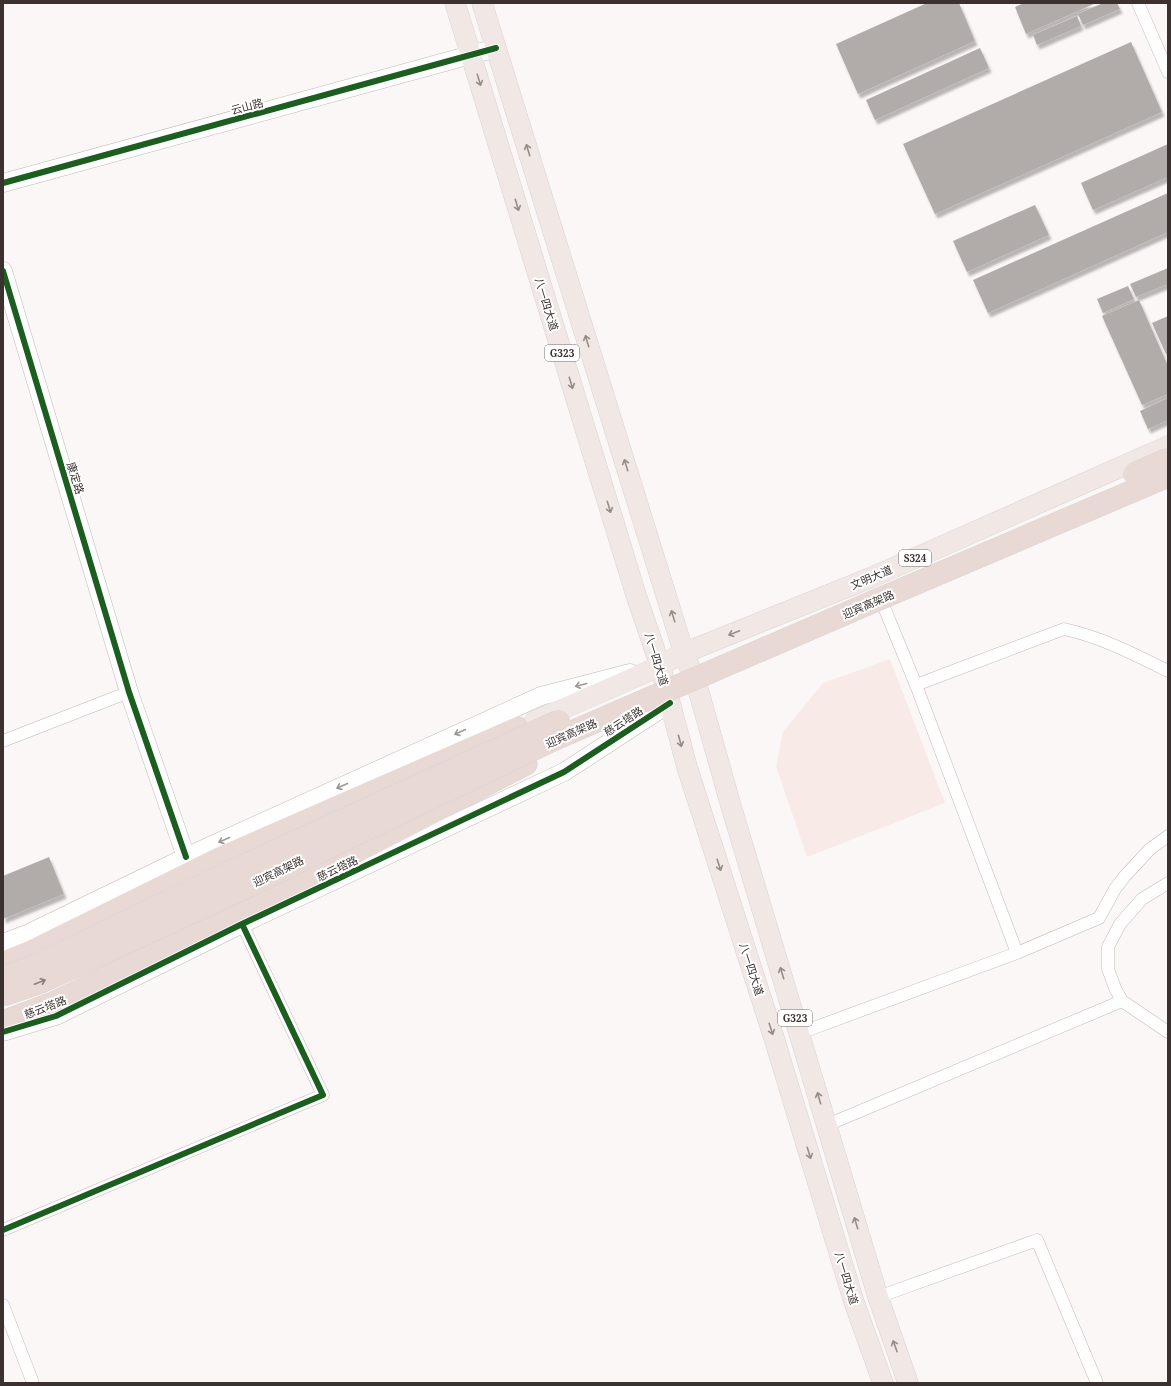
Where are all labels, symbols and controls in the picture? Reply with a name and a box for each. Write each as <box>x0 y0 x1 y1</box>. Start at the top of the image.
one-way arrow <box>476 74 483 87</box>
street label: 云山路 <box>229 94 265 118</box>
one-way arrow <box>524 143 531 156</box>
one-way arrow <box>514 198 521 211</box>
street label: 八一四大道 <box>532 276 562 332</box>
one-way arrow <box>583 334 590 347</box>
road number: G323 <box>545 345 579 361</box>
one-way arrow <box>568 376 576 388</box>
one-way arrow <box>622 459 629 472</box>
street label: 康定路 <box>64 460 88 496</box>
one-way arrow <box>606 500 613 513</box>
road number: S324 <box>899 550 931 566</box>
street label: 文明大道 <box>848 562 894 592</box>
street label: 迎宾高架路 <box>840 586 896 622</box>
one-way arrow <box>669 610 676 623</box>
one-way arrow <box>728 630 740 638</box>
street label: 八一四大道 <box>642 631 672 687</box>
one-way arrow <box>575 682 588 690</box>
street label: 慈云塔路 <box>600 703 646 739</box>
street label: 迎宾高架路 <box>543 715 599 751</box>
one-way arrow <box>455 729 467 736</box>
one-way arrow <box>677 734 684 747</box>
one-way arrow <box>336 783 348 790</box>
one-way arrow <box>218 837 230 844</box>
street label: 迎宾高架路 <box>250 852 306 890</box>
street label: 慈云塔路 <box>314 852 360 884</box>
one-way arrow <box>715 859 723 871</box>
street label: 八一四大道 <box>736 941 768 997</box>
one-way arrow <box>778 967 785 980</box>
one-way arrow <box>33 978 45 986</box>
street label: 慈云塔路 <box>22 992 68 1022</box>
road number: G323 <box>778 1010 812 1026</box>
one-way arrow <box>768 1022 775 1035</box>
one-way arrow <box>815 1092 822 1105</box>
one-way arrow <box>806 1146 813 1159</box>
one-way arrow <box>852 1216 859 1229</box>
street label: 八一四大道 <box>832 1250 862 1306</box>
one-way arrow <box>891 1341 899 1353</box>

